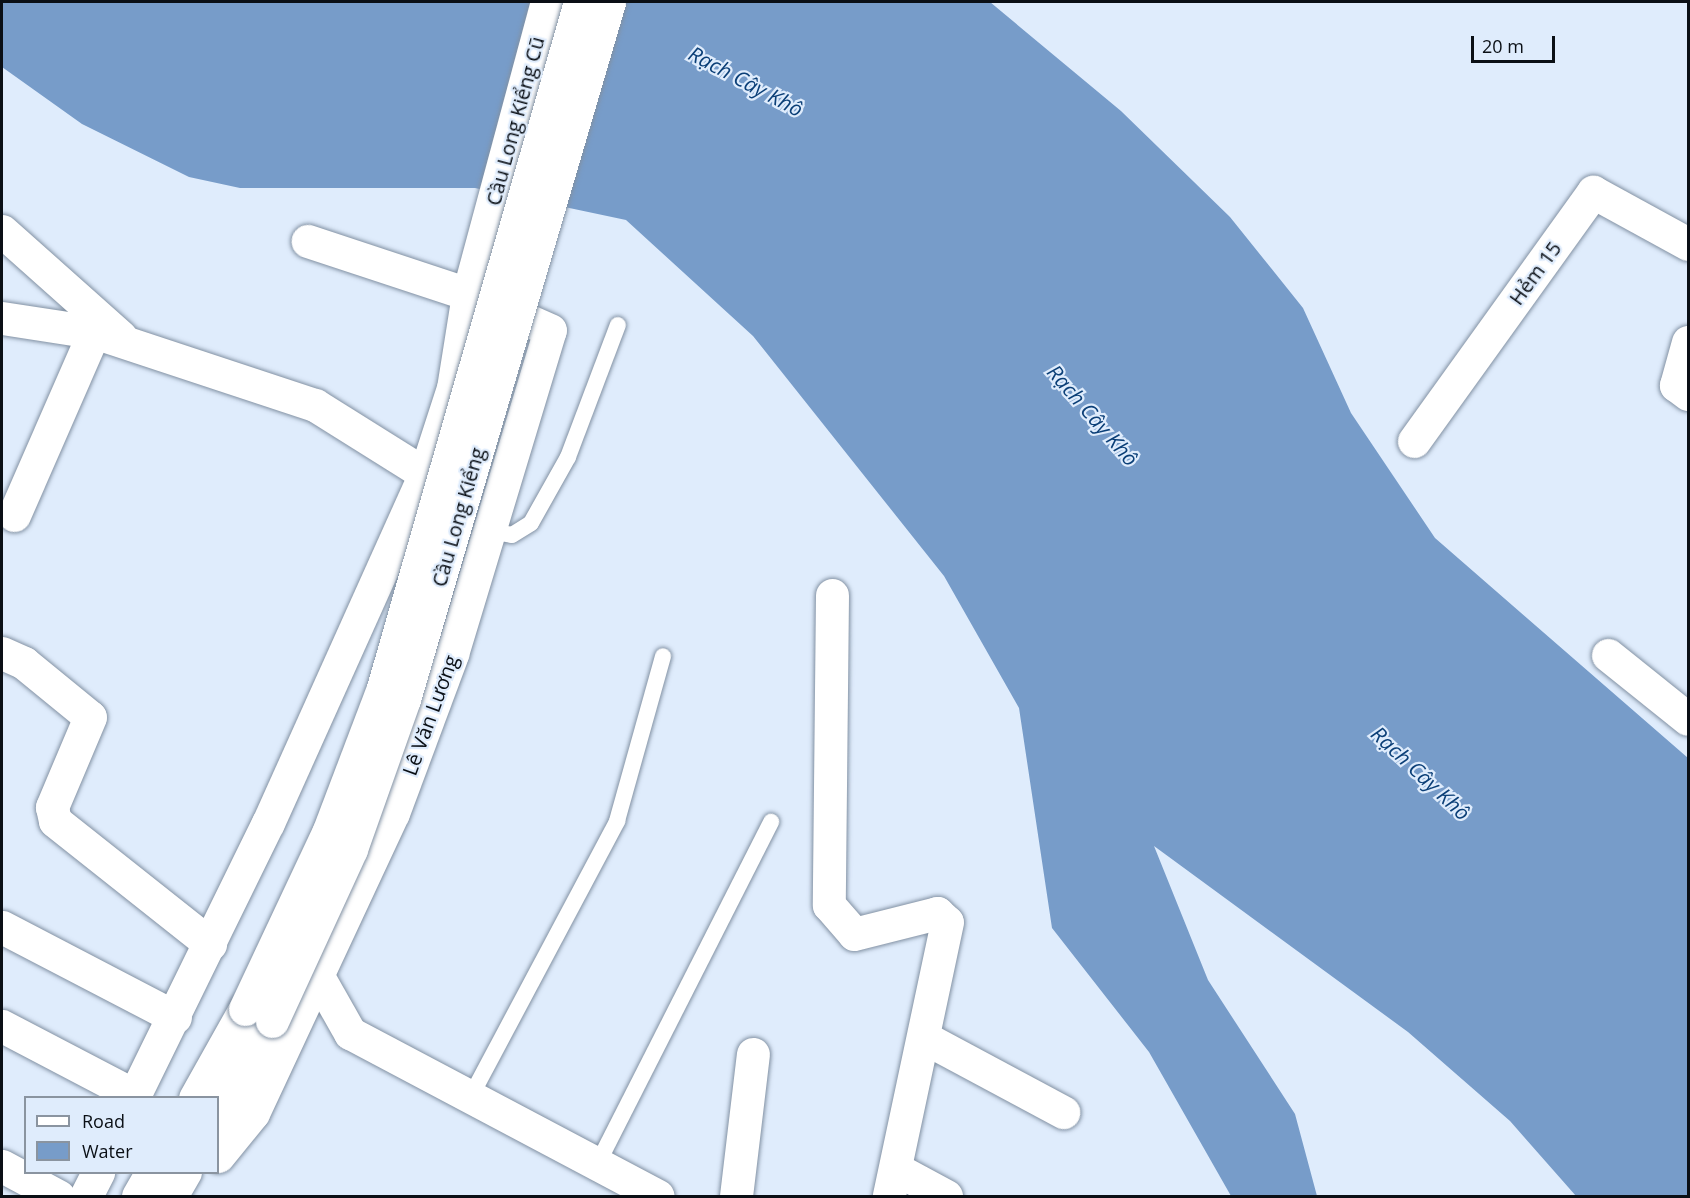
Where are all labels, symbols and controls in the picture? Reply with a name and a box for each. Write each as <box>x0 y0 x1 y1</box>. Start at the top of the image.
scale bar <box>1474 24 1558 62</box>
street label: Cầu Long Kiểng Cũ <box>481 34 549 208</box>
text: 20 m <box>1482 34 1524 58</box>
water label: Rạch Cây Khô <box>684 40 808 122</box>
street label: Hẻm 15 <box>1504 237 1566 309</box>
water label: Rạch Cây Khô <box>1042 359 1144 471</box>
street label: Cầu Long Kiểng <box>427 445 489 589</box>
street label: Lê Văn Lương <box>397 652 463 778</box>
water label: Rạch Cây Khô <box>1366 721 1476 825</box>
legend <box>24 1096 219 1174</box>
text: Road <box>82 1109 125 1133</box>
text: Water <box>82 1139 133 1163</box>

